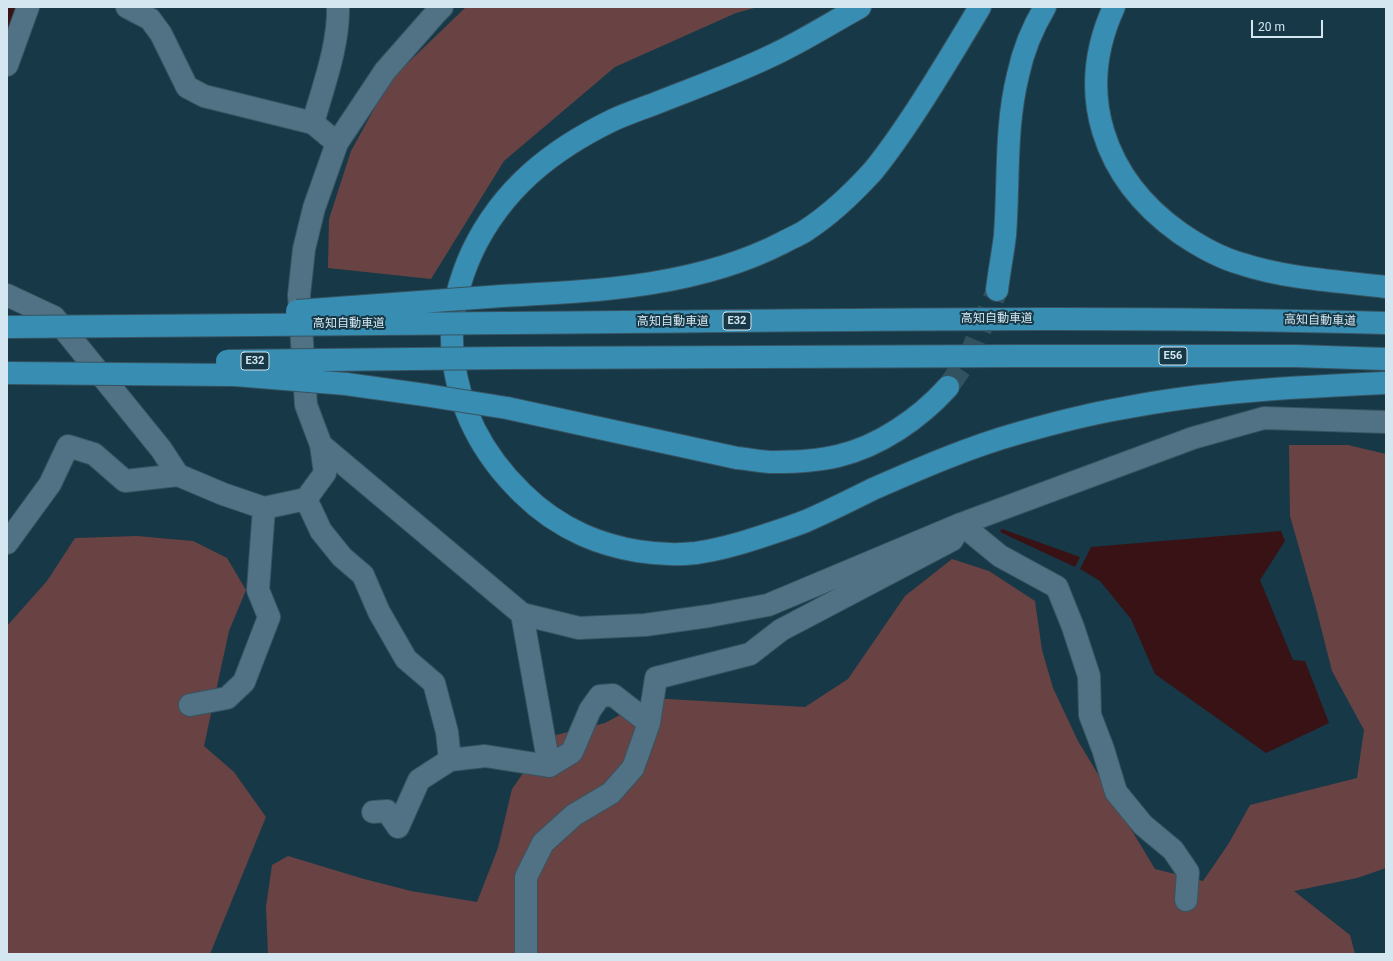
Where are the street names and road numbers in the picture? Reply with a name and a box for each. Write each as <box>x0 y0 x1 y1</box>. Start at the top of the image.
road number: E32 <box>723 312 751 330</box>
street label: 高知自動車道 <box>961 312 1033 326</box>
street label: 高知自動車道 <box>1284 313 1356 329</box>
street label: 高知自動車道 <box>637 315 709 329</box>
street label: 高知自動車道 <box>313 317 385 331</box>
road number: E56 <box>1159 347 1187 365</box>
road number: E32 <box>241 352 269 370</box>

